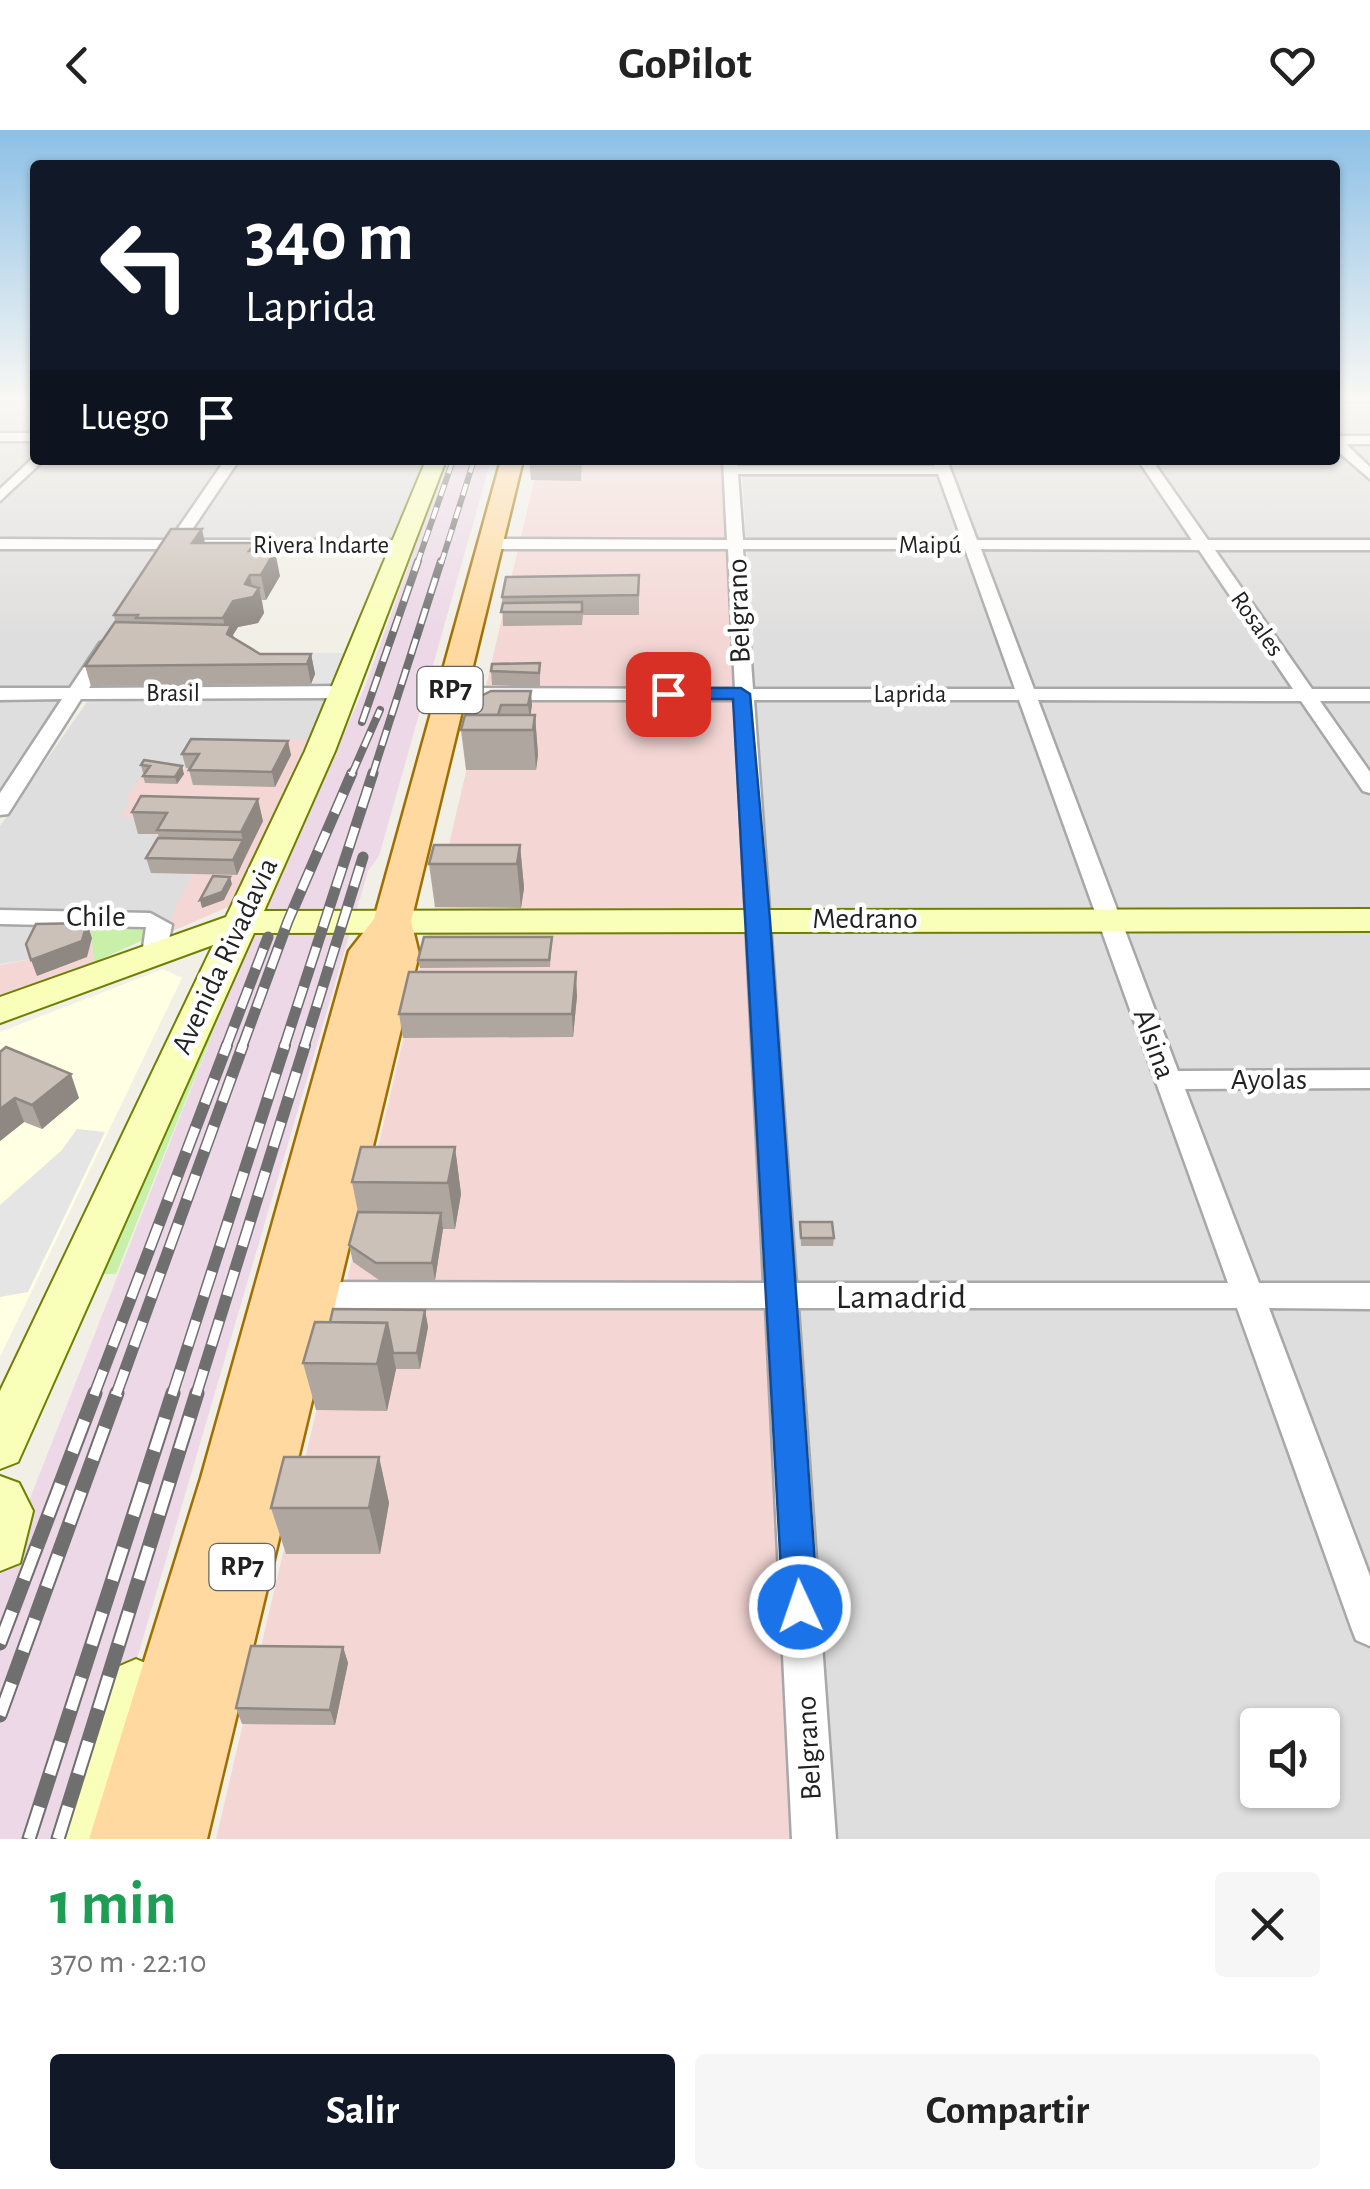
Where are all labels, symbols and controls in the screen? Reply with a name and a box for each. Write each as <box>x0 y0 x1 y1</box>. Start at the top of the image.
icon: back <box>50 38 105 93</box>
icon: heart <box>1265 38 1320 93</box>
text: GoPilot <box>618 42 752 87</box>
icon: left <box>80 200 210 330</box>
text: 340 m <box>245 203 414 273</box>
text: Laprida <box>245 285 377 330</box>
icon: arrive <box>189 390 244 445</box>
text: Luego <box>80 399 169 437</box>
street label: Rivera Indarte <box>253 533 389 558</box>
street label: Maipú <box>899 533 962 558</box>
street label: Belgrano <box>722 558 756 664</box>
street label: Rosales <box>1226 587 1288 661</box>
pin <box>626 652 711 737</box>
road number: RP7 <box>418 667 482 713</box>
icon: arrive <box>641 667 696 722</box>
street label: Brasil <box>146 681 200 706</box>
street label: Laprida <box>873 682 947 707</box>
street label: Avenida Rivadavia <box>166 853 284 1059</box>
street label: Chile <box>66 902 126 932</box>
street label: Medrano <box>812 904 918 934</box>
street label: Alsina <box>1128 1005 1180 1083</box>
street label: Ayolas <box>1231 1065 1307 1095</box>
street label: Lamadrid <box>836 1280 966 1315</box>
road number: RP7 <box>210 1544 274 1590</box>
position arrow <box>748 1555 852 1659</box>
street label: Belgrano <box>791 1695 827 1801</box>
map controls <box>1240 1708 1340 1808</box>
button: sound <box>1240 1708 1340 1808</box>
button: close <box>1215 1872 1320 1977</box>
text: 1 min <box>50 1875 176 1935</box>
text: 370 m · 22:10 <box>50 1946 207 1978</box>
button: Salir <box>50 2054 675 2169</box>
button: Compartir <box>695 2054 1320 2169</box>

